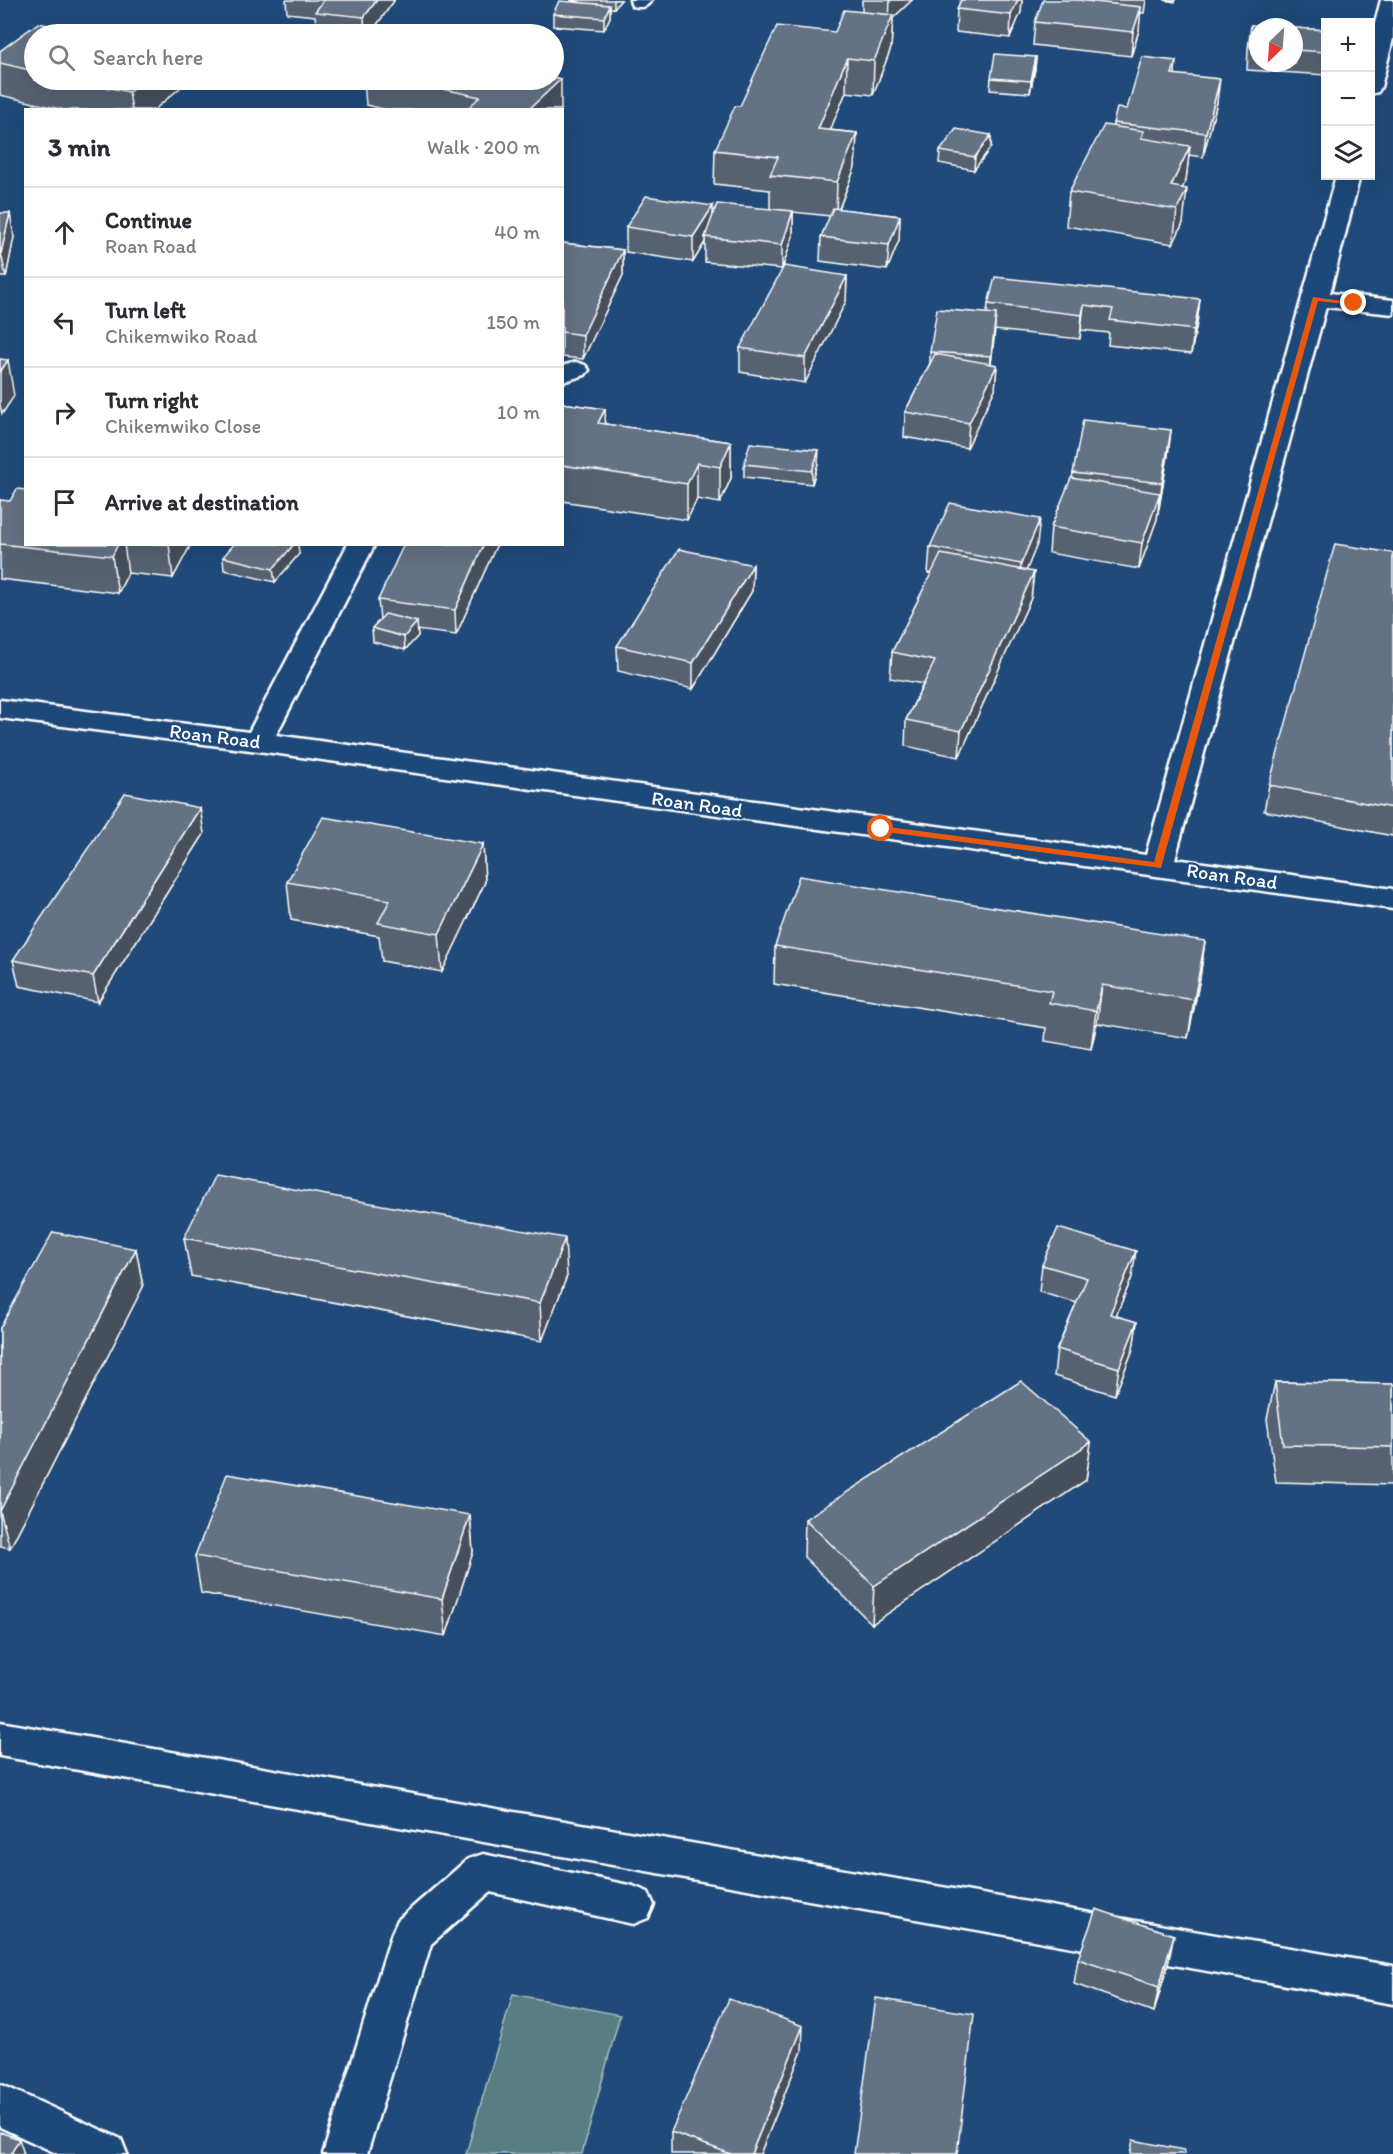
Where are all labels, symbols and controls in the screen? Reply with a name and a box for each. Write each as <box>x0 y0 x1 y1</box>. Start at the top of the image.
north arrow <box>1249 18 1303 72</box>
map controls <box>1321 18 1375 180</box>
button: + <box>1321 18 1375 72</box>
search box <box>24 24 564 90</box>
icon: search <box>45 41 78 74</box>
text: Search here <box>93 44 203 71</box>
button: − <box>1321 72 1375 126</box>
button: layers <box>1321 126 1375 180</box>
text: 3 min <box>48 131 110 163</box>
text: Walk · 200 m <box>427 135 540 159</box>
text: Continue <box>105 207 192 234</box>
icon: ahead <box>48 216 81 249</box>
text: 40 m <box>494 220 540 244</box>
text: Roan Road <box>105 234 197 258</box>
route end <box>1340 289 1366 315</box>
text: Turn left <box>105 297 186 324</box>
icon: left <box>48 306 81 339</box>
text: 150 m <box>487 310 540 334</box>
text: Chikemwiko Road <box>105 324 257 348</box>
text: Turn right <box>105 387 199 414</box>
icon: right <box>48 396 81 429</box>
text: 10 m <box>497 400 540 424</box>
text: Chikemwiko Close <box>105 414 261 438</box>
icon: arrive <box>48 486 81 519</box>
text: Arrive at destination <box>105 489 299 516</box>
street label: Roan Road <box>168 719 262 754</box>
street label: Roan Road <box>650 786 744 822</box>
route start <box>867 815 893 841</box>
street label: Roan Road <box>1185 858 1279 894</box>

